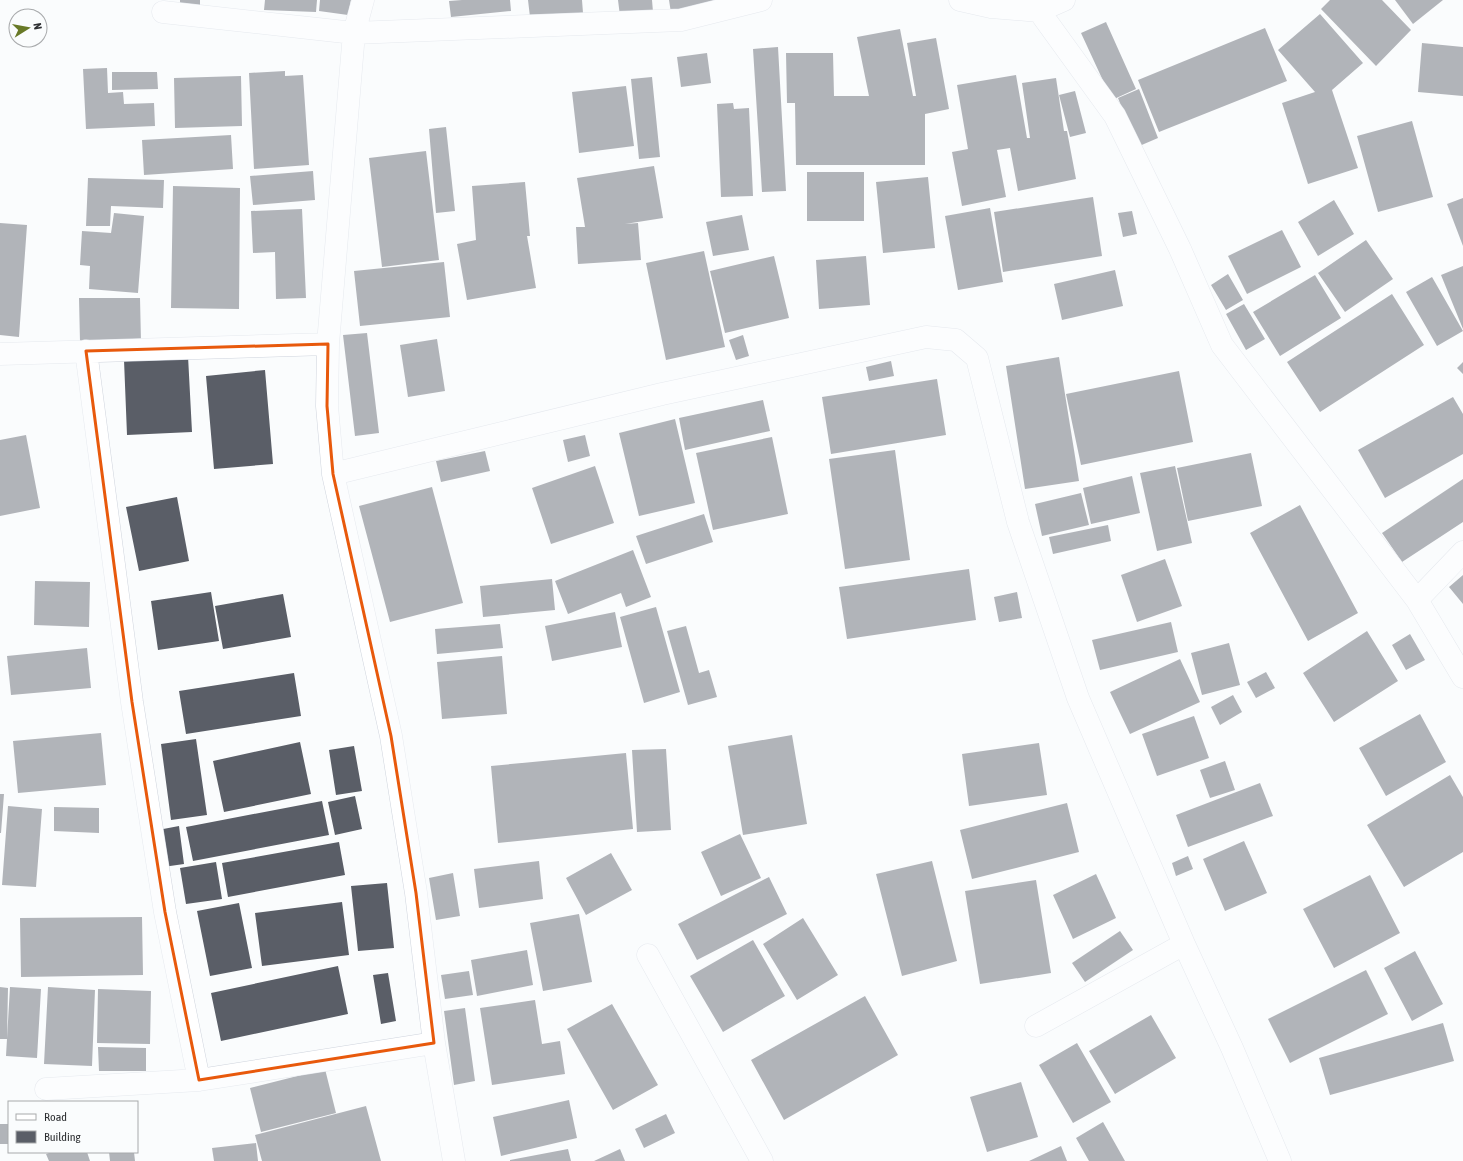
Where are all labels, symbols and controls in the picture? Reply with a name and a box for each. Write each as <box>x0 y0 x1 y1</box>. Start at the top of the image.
north arrow <box>8 8 48 48</box>
text: N <box>31 22 44 30</box>
legend <box>8 1101 138 1153</box>
text: Road <box>44 1110 67 1124</box>
text: Building <box>44 1130 82 1144</box>

